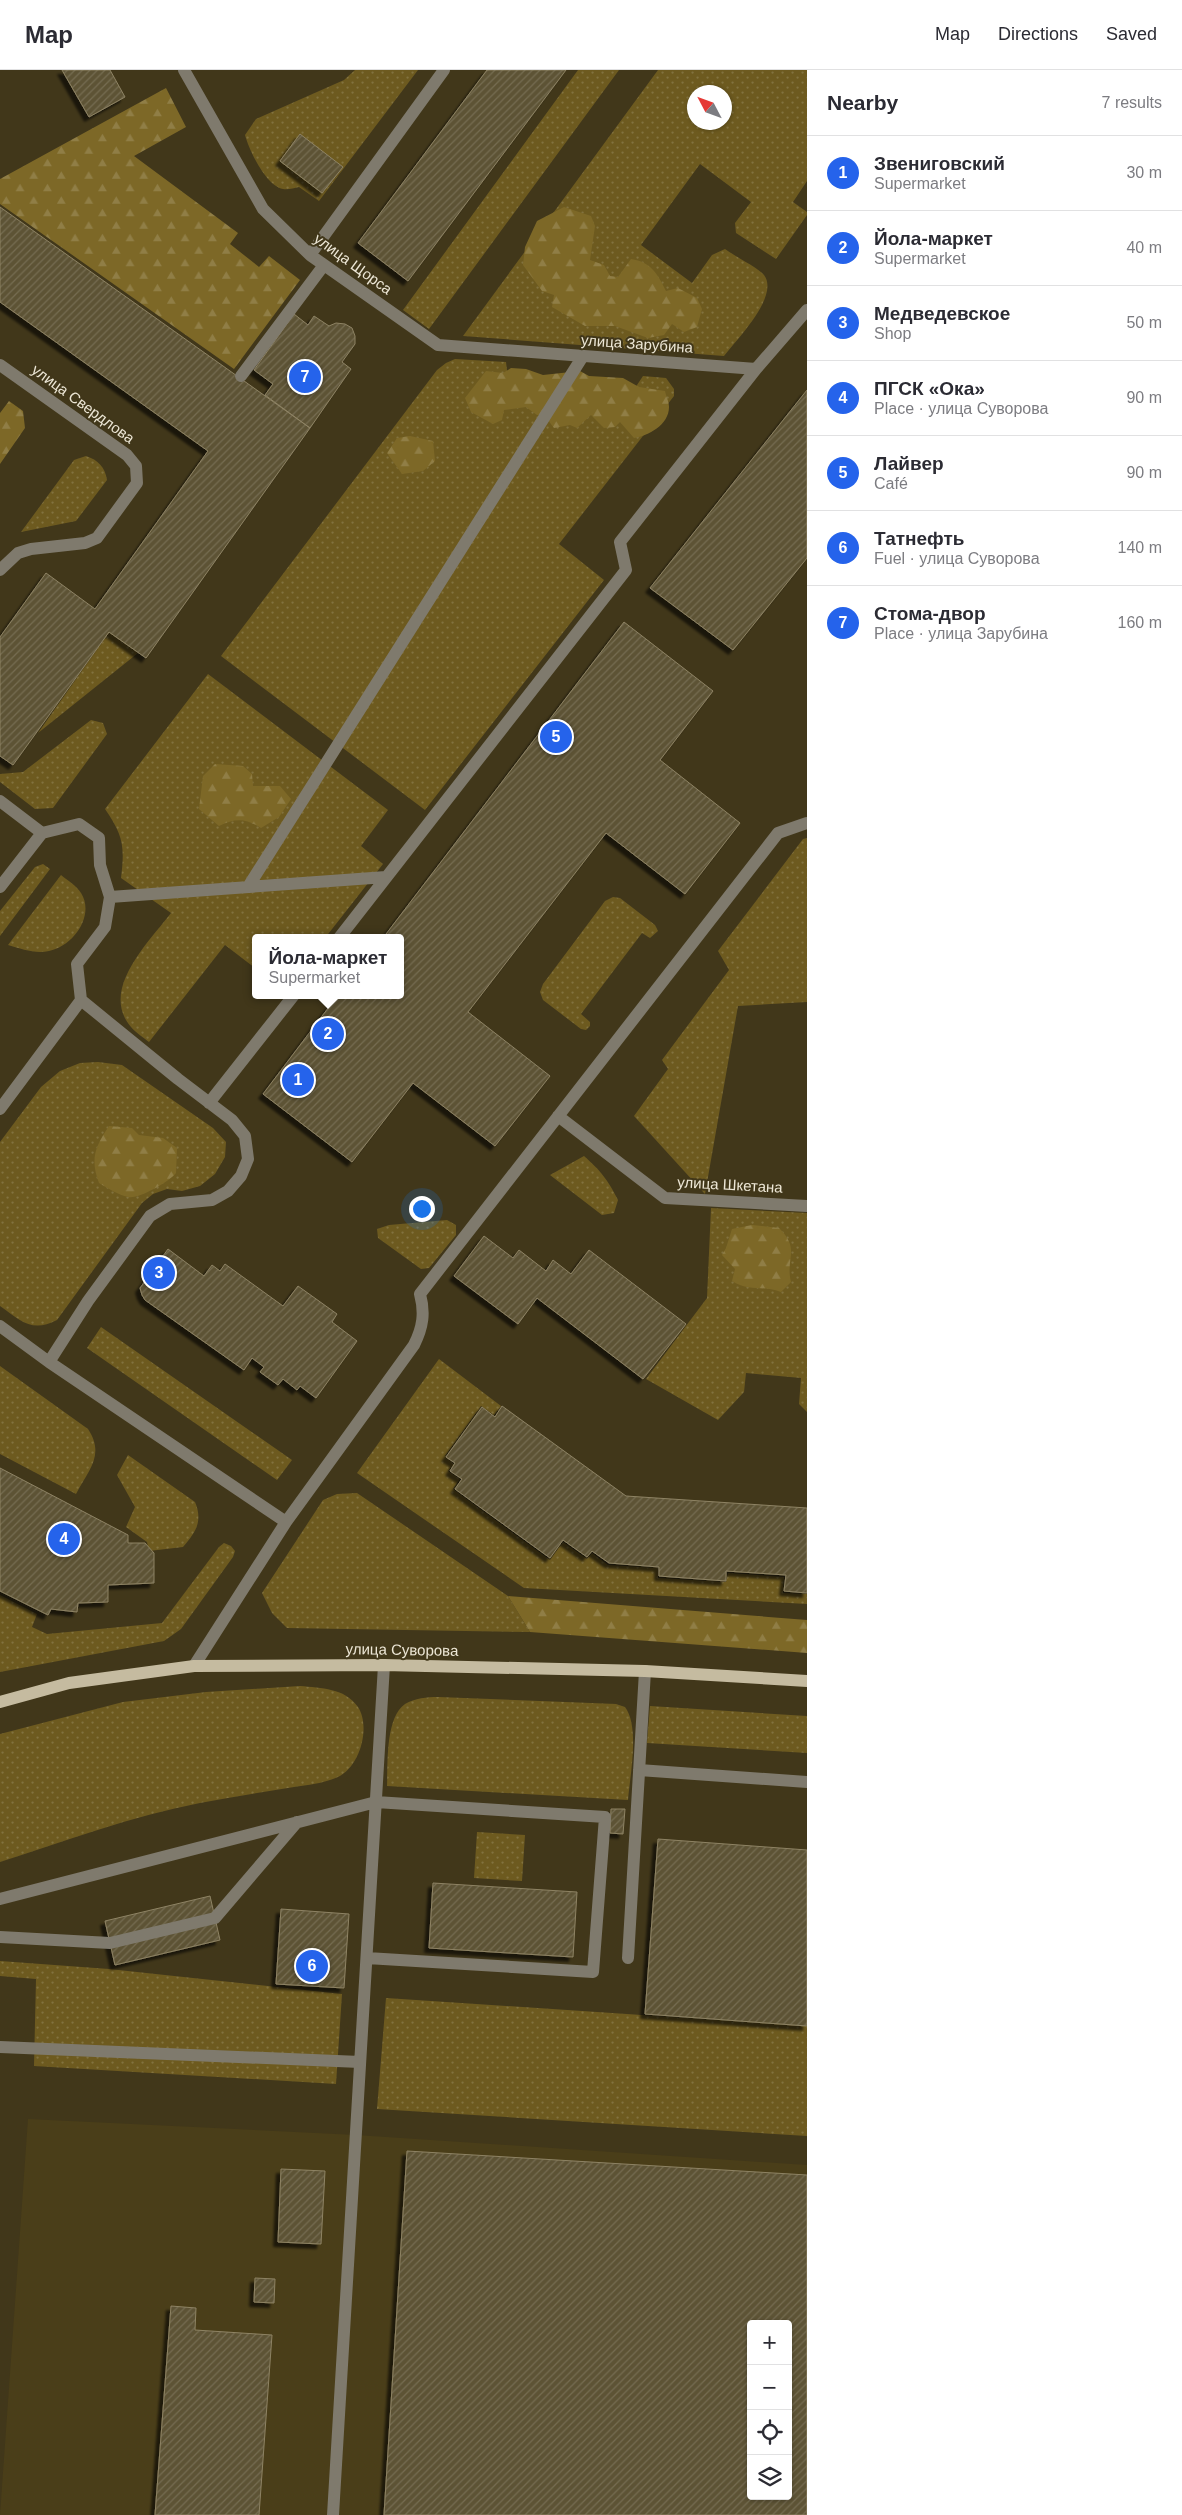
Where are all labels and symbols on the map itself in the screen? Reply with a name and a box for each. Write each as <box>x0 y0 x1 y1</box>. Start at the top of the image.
north arrow <box>687 85 732 130</box>
street label: улица Щорса <box>311 230 396 298</box>
street label: улица Зарубина <box>580 331 694 356</box>
pin: 7 <box>289 358 321 396</box>
street label: улица Свердлова <box>29 361 138 447</box>
pin: 5 <box>540 718 572 756</box>
pin: 2 <box>312 1015 344 1053</box>
pin: 1 <box>282 1061 314 1099</box>
street label: улица Шкетана <box>677 1173 784 1196</box>
your location <box>409 1196 435 1222</box>
pin: 3 <box>143 1254 175 1292</box>
pin: 4 <box>48 1520 80 1558</box>
street label: улица Суворова <box>346 1640 459 1659</box>
pin: 6 <box>296 1947 328 1985</box>

